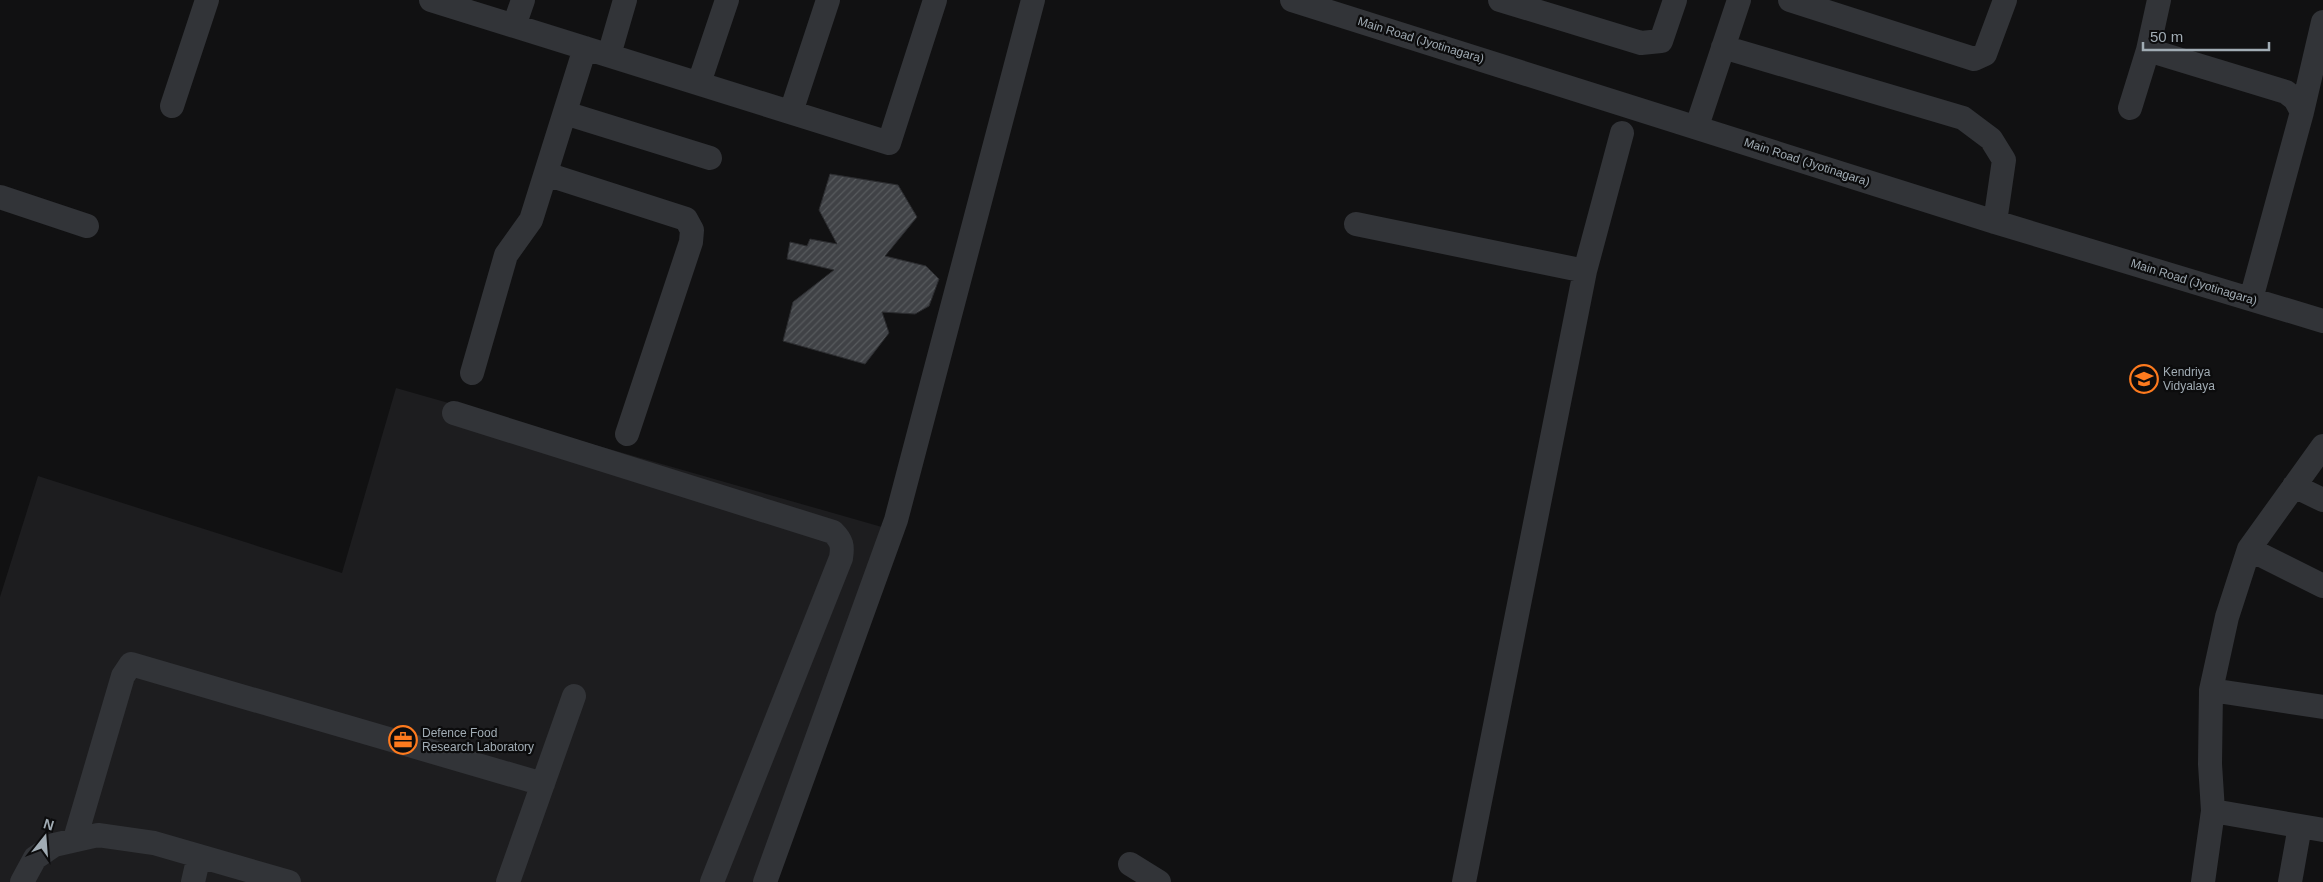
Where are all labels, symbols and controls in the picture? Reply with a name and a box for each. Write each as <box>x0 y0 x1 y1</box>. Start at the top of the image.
street label: Main Road (Jyotinagara) <box>1356 14 1486 66</box>
scale bar <box>2143 20 2269 52</box>
text: 50 m <box>2150 28 2183 45</box>
street label: Main Road (Jyotinagara) <box>1742 135 1872 189</box>
street label: Main Road (Jyotinagara) <box>2129 256 2259 308</box>
school or university icon: Kendriya Vidyalaya <box>2129 364 2159 394</box>
place label: Kendriya Vidyalaya <box>2163 365 2215 393</box>
office icon: Defence Food Research Laboratory <box>388 725 418 755</box>
place label: Defence Food Research Laboratory <box>422 726 534 754</box>
north arrow <box>20 812 70 862</box>
text: N <box>42 815 56 834</box>

